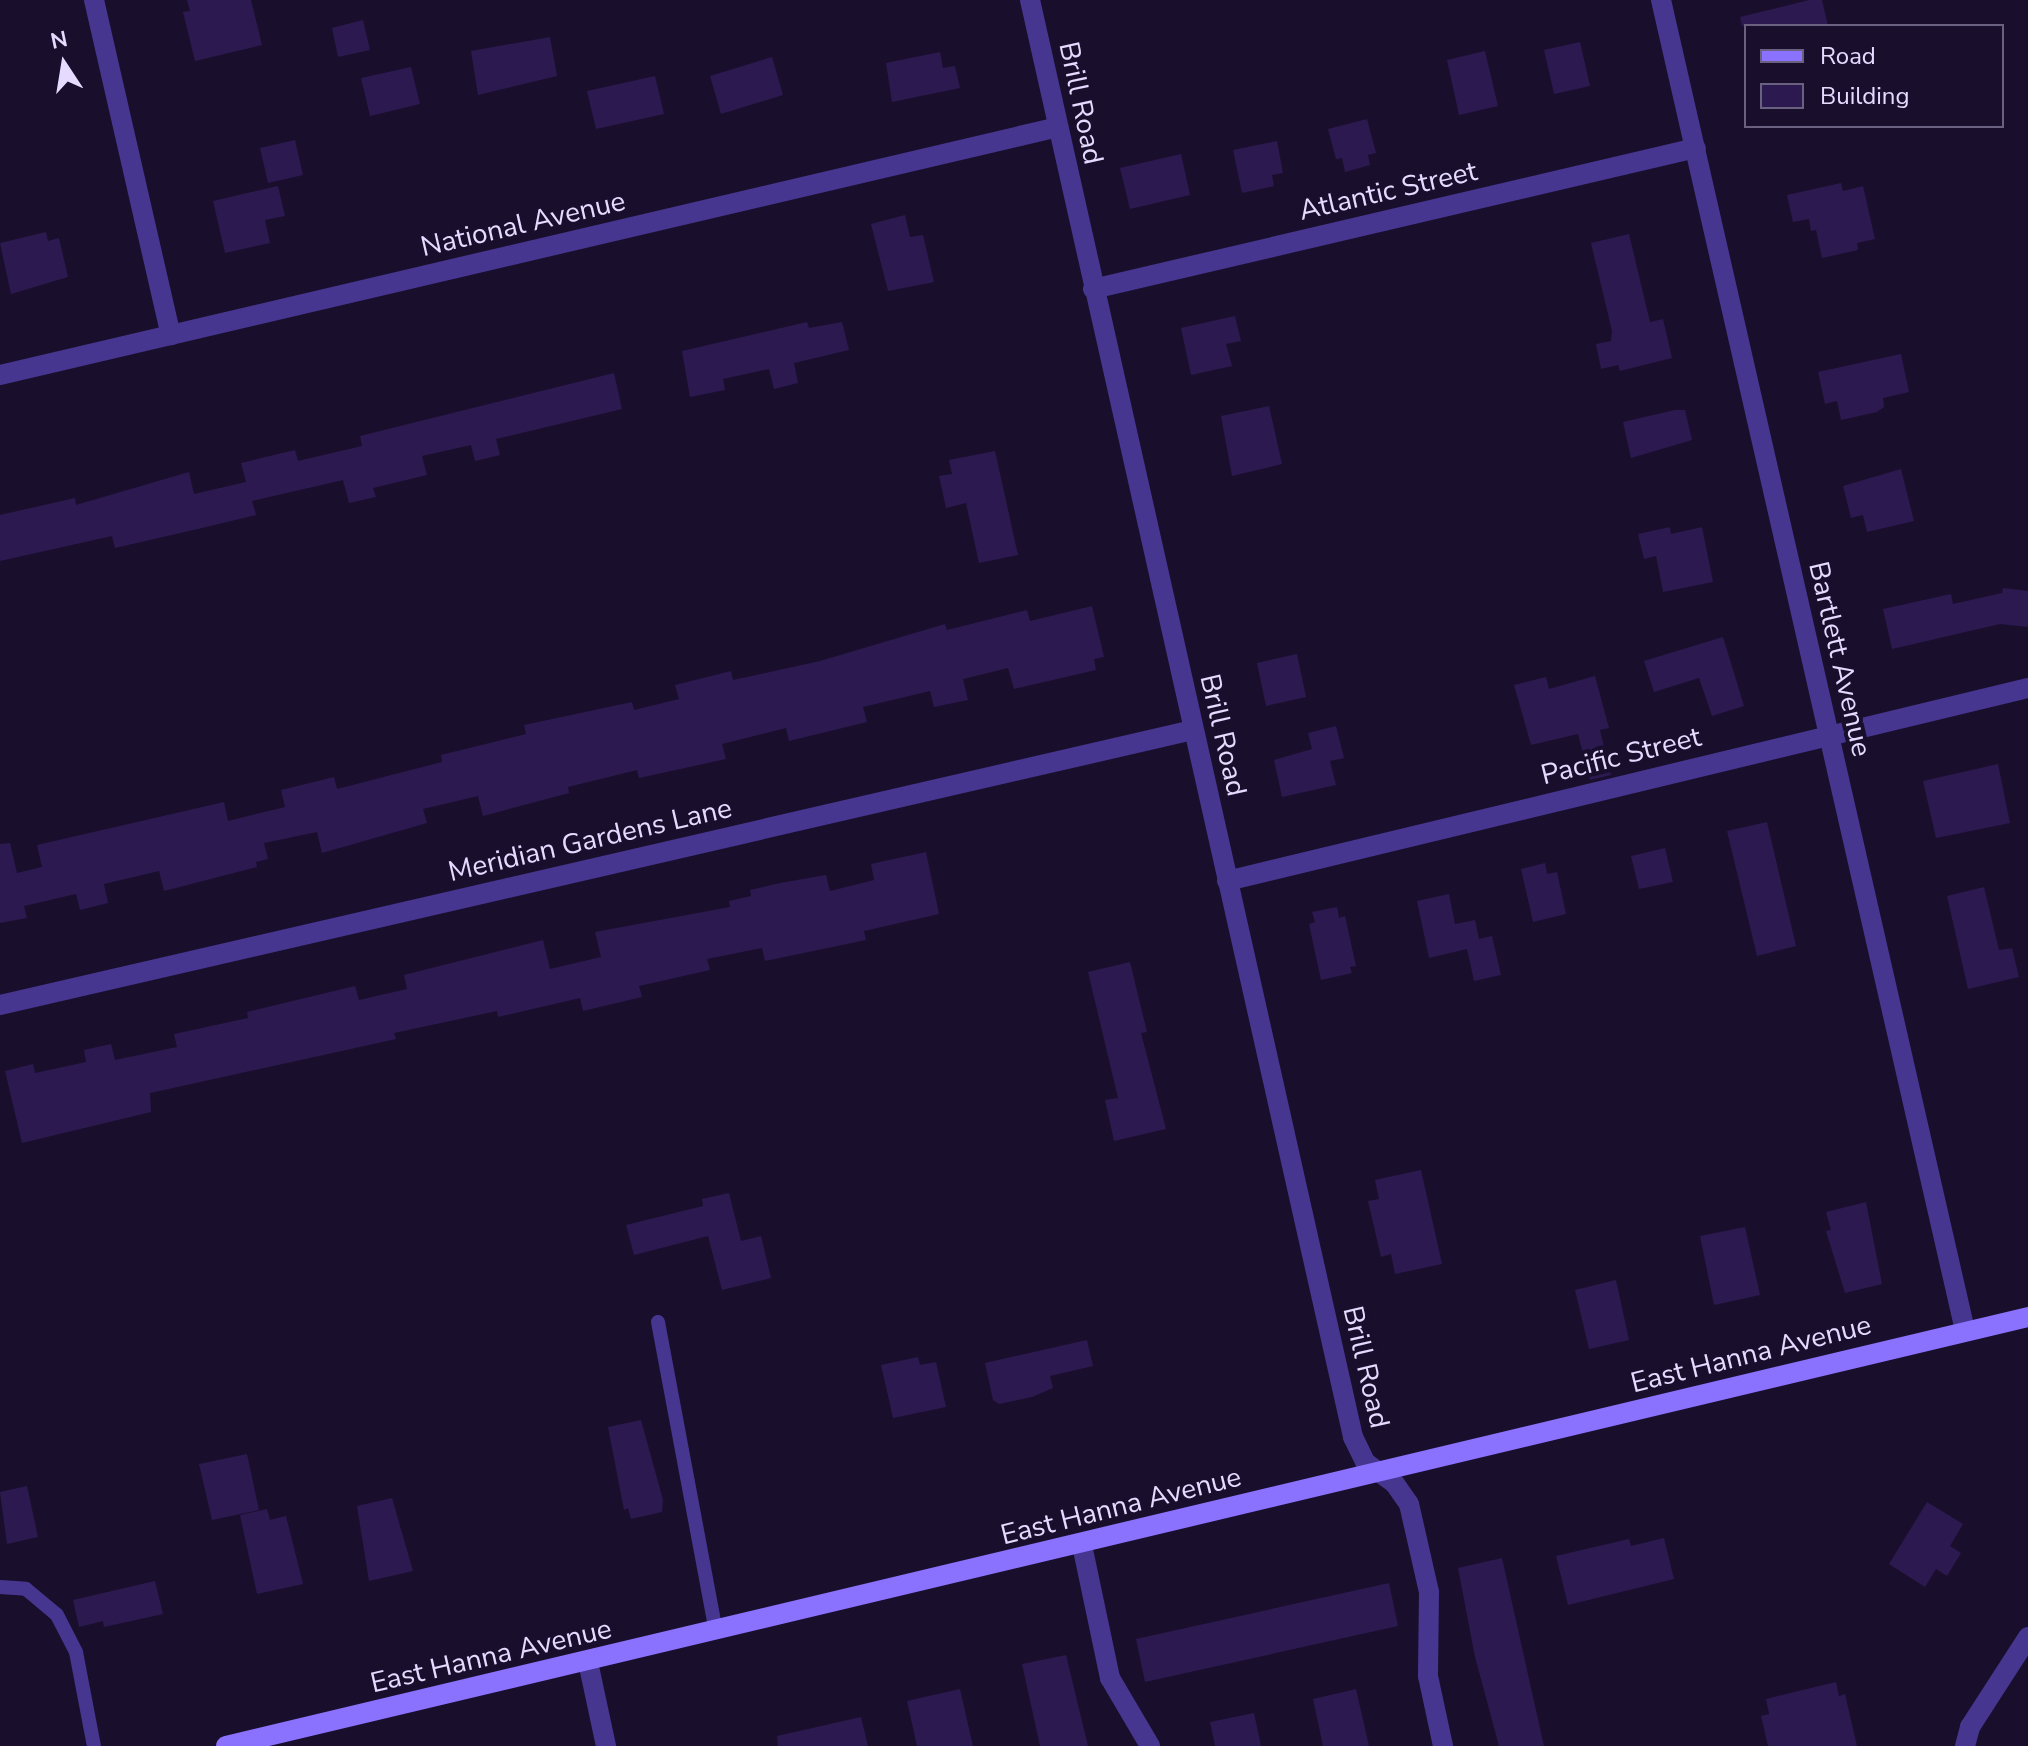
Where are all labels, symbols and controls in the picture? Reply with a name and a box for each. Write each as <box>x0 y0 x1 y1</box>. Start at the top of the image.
north arrow <box>24 24 104 104</box>
text: N <box>48 24 70 57</box>
legend <box>1744 24 2004 128</box>
street label: Brill Road <box>1052 39 1110 167</box>
text: Road <box>1820 40 1876 72</box>
text: Building <box>1820 80 1910 112</box>
street label: Atlantic Street <box>1296 154 1480 228</box>
street label: National Avenue <box>417 184 629 264</box>
street label: Bartlett Avenue <box>1801 558 1879 760</box>
street label: Brill Road <box>1193 671 1253 799</box>
street label: Pacific Street <box>1538 720 1704 792</box>
street label: Meridian Gardens Lane <box>445 791 735 889</box>
street label: Brill Road <box>1336 1303 1396 1431</box>
street label: East Hanna Avenue <box>1627 1308 1875 1400</box>
street label: East Hanna Avenue <box>997 1460 1245 1552</box>
street label: East Hanna Avenue <box>367 1612 615 1700</box>

